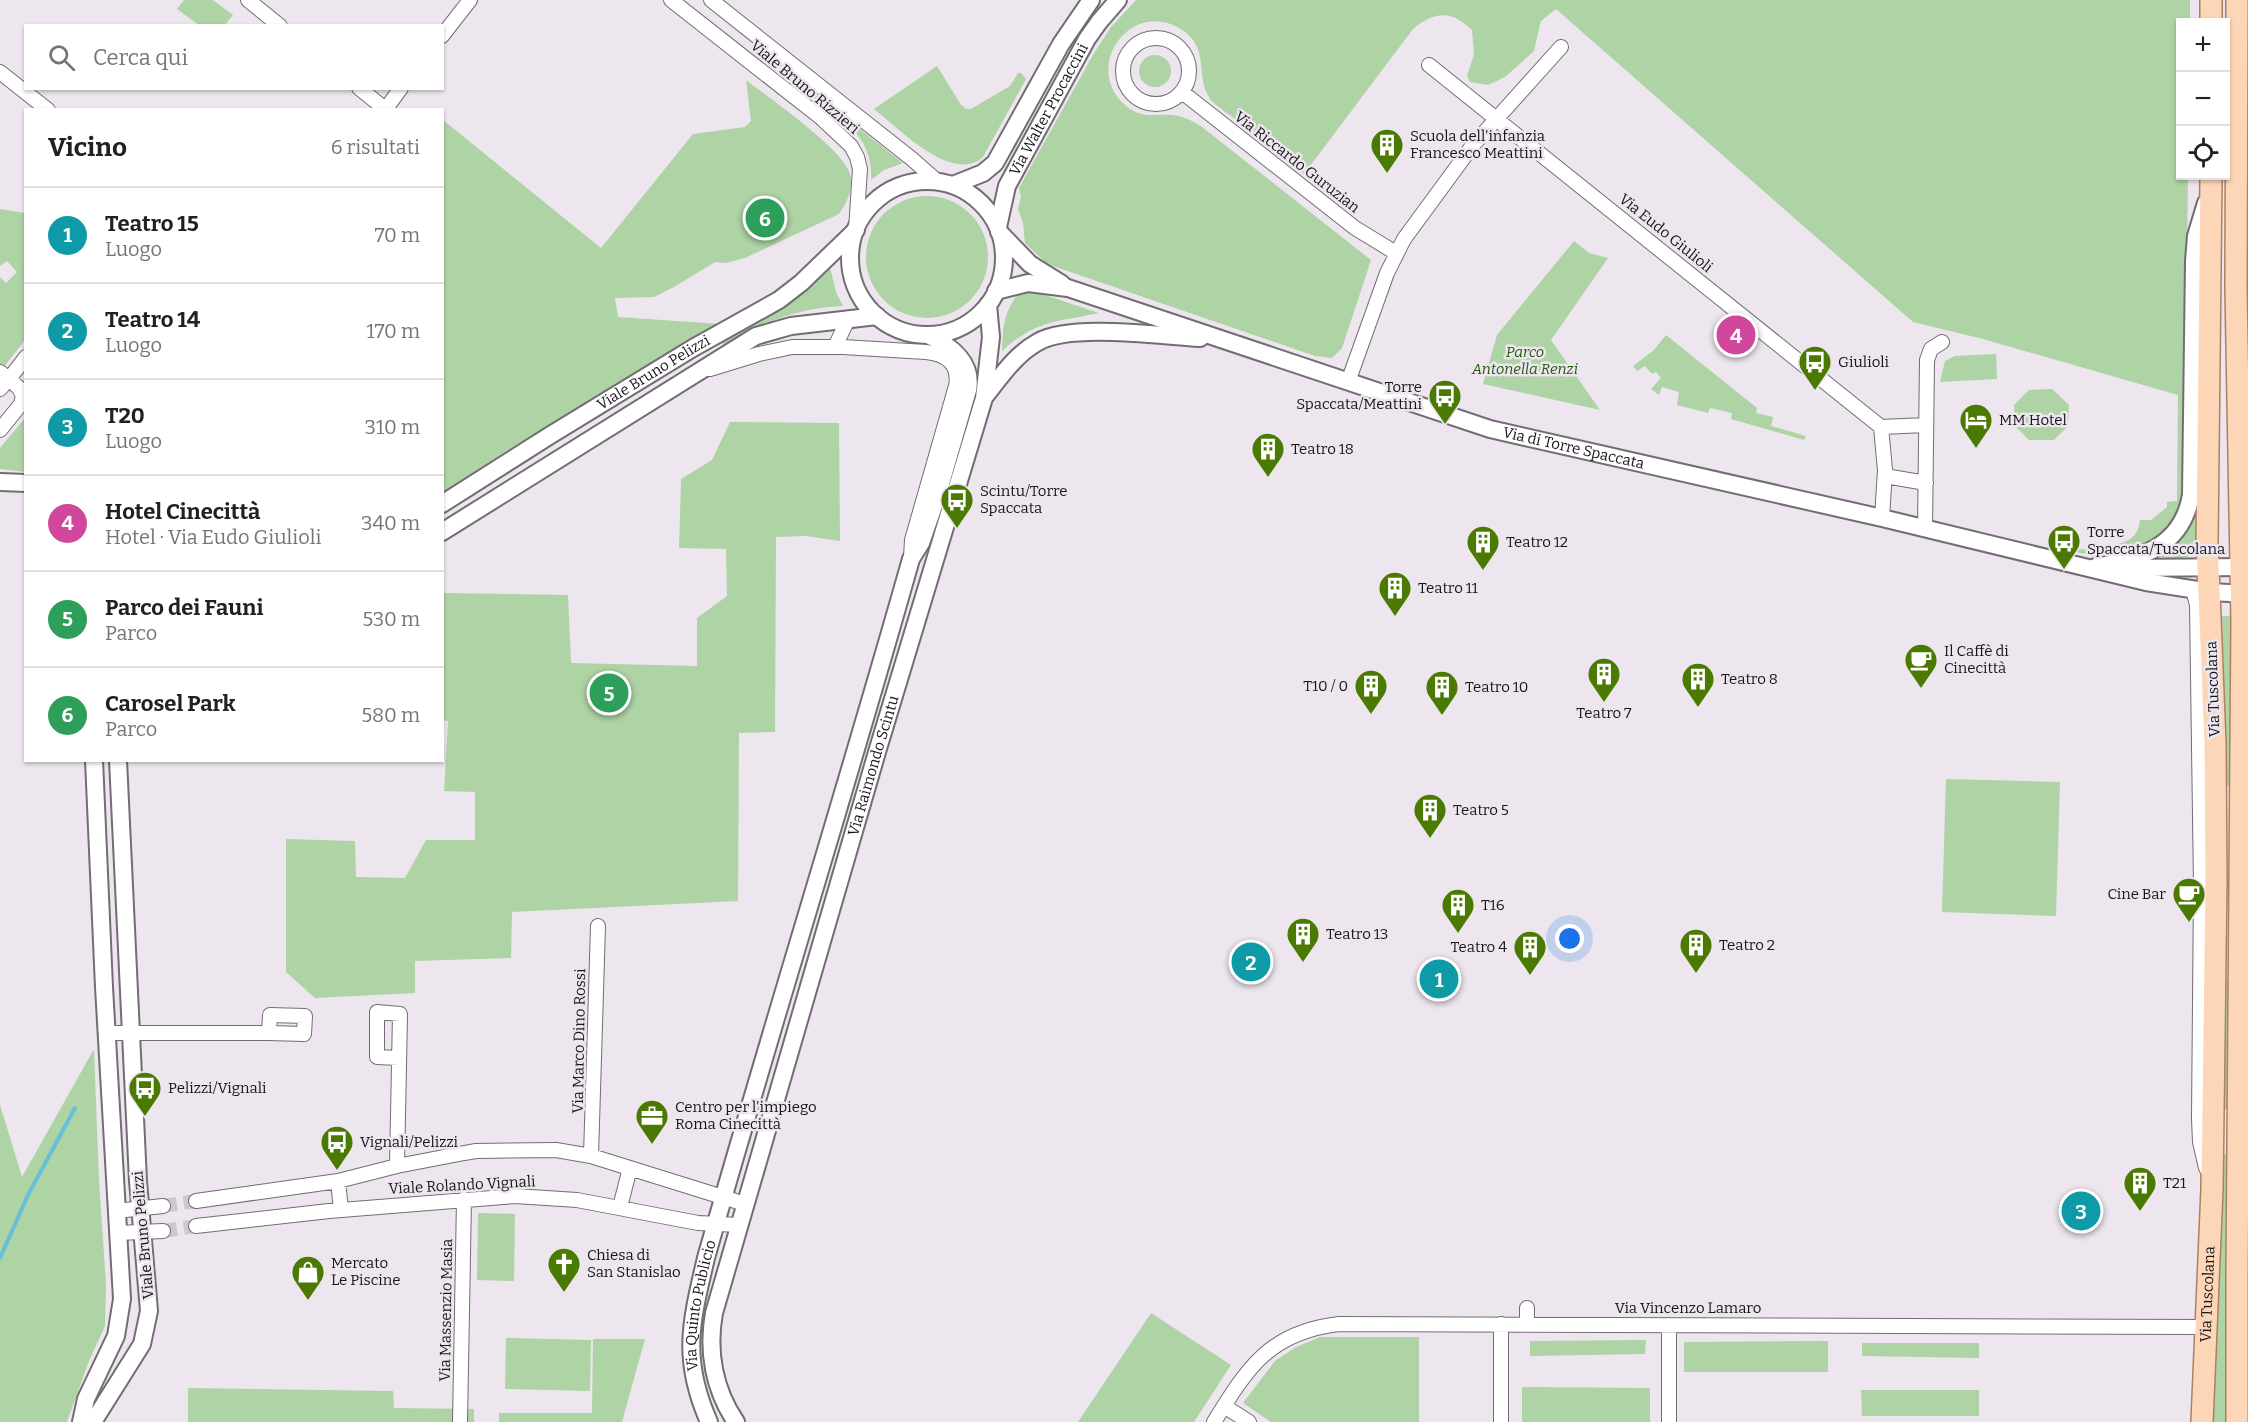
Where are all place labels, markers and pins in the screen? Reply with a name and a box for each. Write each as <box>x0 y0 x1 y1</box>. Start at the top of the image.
building icon: Scuola dell'infanzia Francesco Meattini <box>1369 127 1405 174</box>
place label: Scuola dell'infanzia Francesco Meattini <box>1410 127 1545 162</box>
pin: 6 <box>746 196 784 240</box>
pin: 4 <box>1716 312 1756 358</box>
bus stop icon: Giulioli <box>1797 344 1833 391</box>
place label: Giulioli <box>1838 353 1890 371</box>
place label: Torre Spaccata/Meattini <box>1296 378 1423 413</box>
bus stop icon: Torre Spaccata/Meattini <box>1427 378 1463 425</box>
hotel icon: MM Hotel <box>1958 402 1994 449</box>
place label: MM Hotel <box>1999 411 2067 429</box>
building icon: Teatro 18 <box>1250 431 1286 478</box>
place label: Teatro 18 <box>1291 440 1354 458</box>
bus stop icon: Scintu/Torre Spaccata <box>939 482 975 529</box>
place label: Scintu/Torre Spaccata <box>980 482 1067 517</box>
bus stop icon: Torre Spaccata/Tuscolana <box>2046 523 2082 570</box>
place label: Torre Spaccata/Tuscolana <box>2087 523 2225 558</box>
building icon: Teatro 12 <box>1465 524 1501 571</box>
place label: Teatro 12 <box>1506 533 1568 551</box>
building icon: Teatro 11 <box>1377 570 1413 617</box>
place label: Teatro 11 <box>1418 579 1478 597</box>
cafe icon: Il Caffè di Cinecittà <box>1903 642 1939 689</box>
place label: Il Caffè di Cinecittà <box>1944 642 2009 677</box>
building icon: Teatro 7 <box>1586 656 1622 703</box>
building icon: Teatro 8 <box>1680 661 1716 708</box>
building icon: T10 / 0 <box>1353 668 1389 715</box>
building icon: Teatro 10 <box>1424 669 1460 716</box>
pin: 5 <box>590 670 628 716</box>
place label: Teatro 8 <box>1721 670 1778 688</box>
place label: T10 / 0 <box>1303 677 1348 695</box>
place label: Teatro 10 <box>1465 678 1528 696</box>
place label: Teatro 7 <box>1576 704 1632 722</box>
building icon: Teatro 5 <box>1412 792 1448 839</box>
place label: Teatro 5 <box>1453 801 1509 819</box>
cafe icon: Cine Bar <box>2171 876 2207 923</box>
place label: Cine Bar <box>2107 885 2166 903</box>
building icon: T16 <box>1440 887 1476 934</box>
place label: T16 <box>1481 896 1505 914</box>
building icon: Teatro 13 <box>1285 916 1321 963</box>
place label: Teatro 13 <box>1326 925 1388 943</box>
building icon: Teatro 2 <box>1678 927 1714 974</box>
building icon: Teatro 4 <box>1512 929 1548 976</box>
place label: Teatro 2 <box>1719 936 1775 954</box>
place label: Teatro 4 <box>1450 938 1507 956</box>
pin: 2 <box>1232 940 1270 984</box>
pin: 1 <box>1420 956 1458 1002</box>
bus stop icon: Pelizzi/Vignali <box>127 1070 163 1117</box>
place label: Pelizzi/Vignali <box>168 1079 267 1097</box>
office icon: Centro per l'impiego Roma Cinecittà <box>634 1098 670 1145</box>
place label: Centro per l'impiego Roma Cinecittà <box>675 1098 817 1133</box>
bus stop icon: Vignali/Pelizzi <box>319 1124 355 1171</box>
place label: Vignali/Pelizzi <box>360 1133 459 1151</box>
building icon: T21 <box>2122 1165 2158 1212</box>
place label: T21 <box>2163 1174 2186 1192</box>
pin: 3 <box>2062 1188 2100 1234</box>
church icon: Chiesa di San Stanislao <box>546 1246 582 1293</box>
place label: Chiesa di San Stanislao <box>587 1246 681 1281</box>
shop icon: Mercato Le Piscine <box>290 1254 326 1301</box>
place label: Mercato Le Piscine <box>331 1254 400 1289</box>

